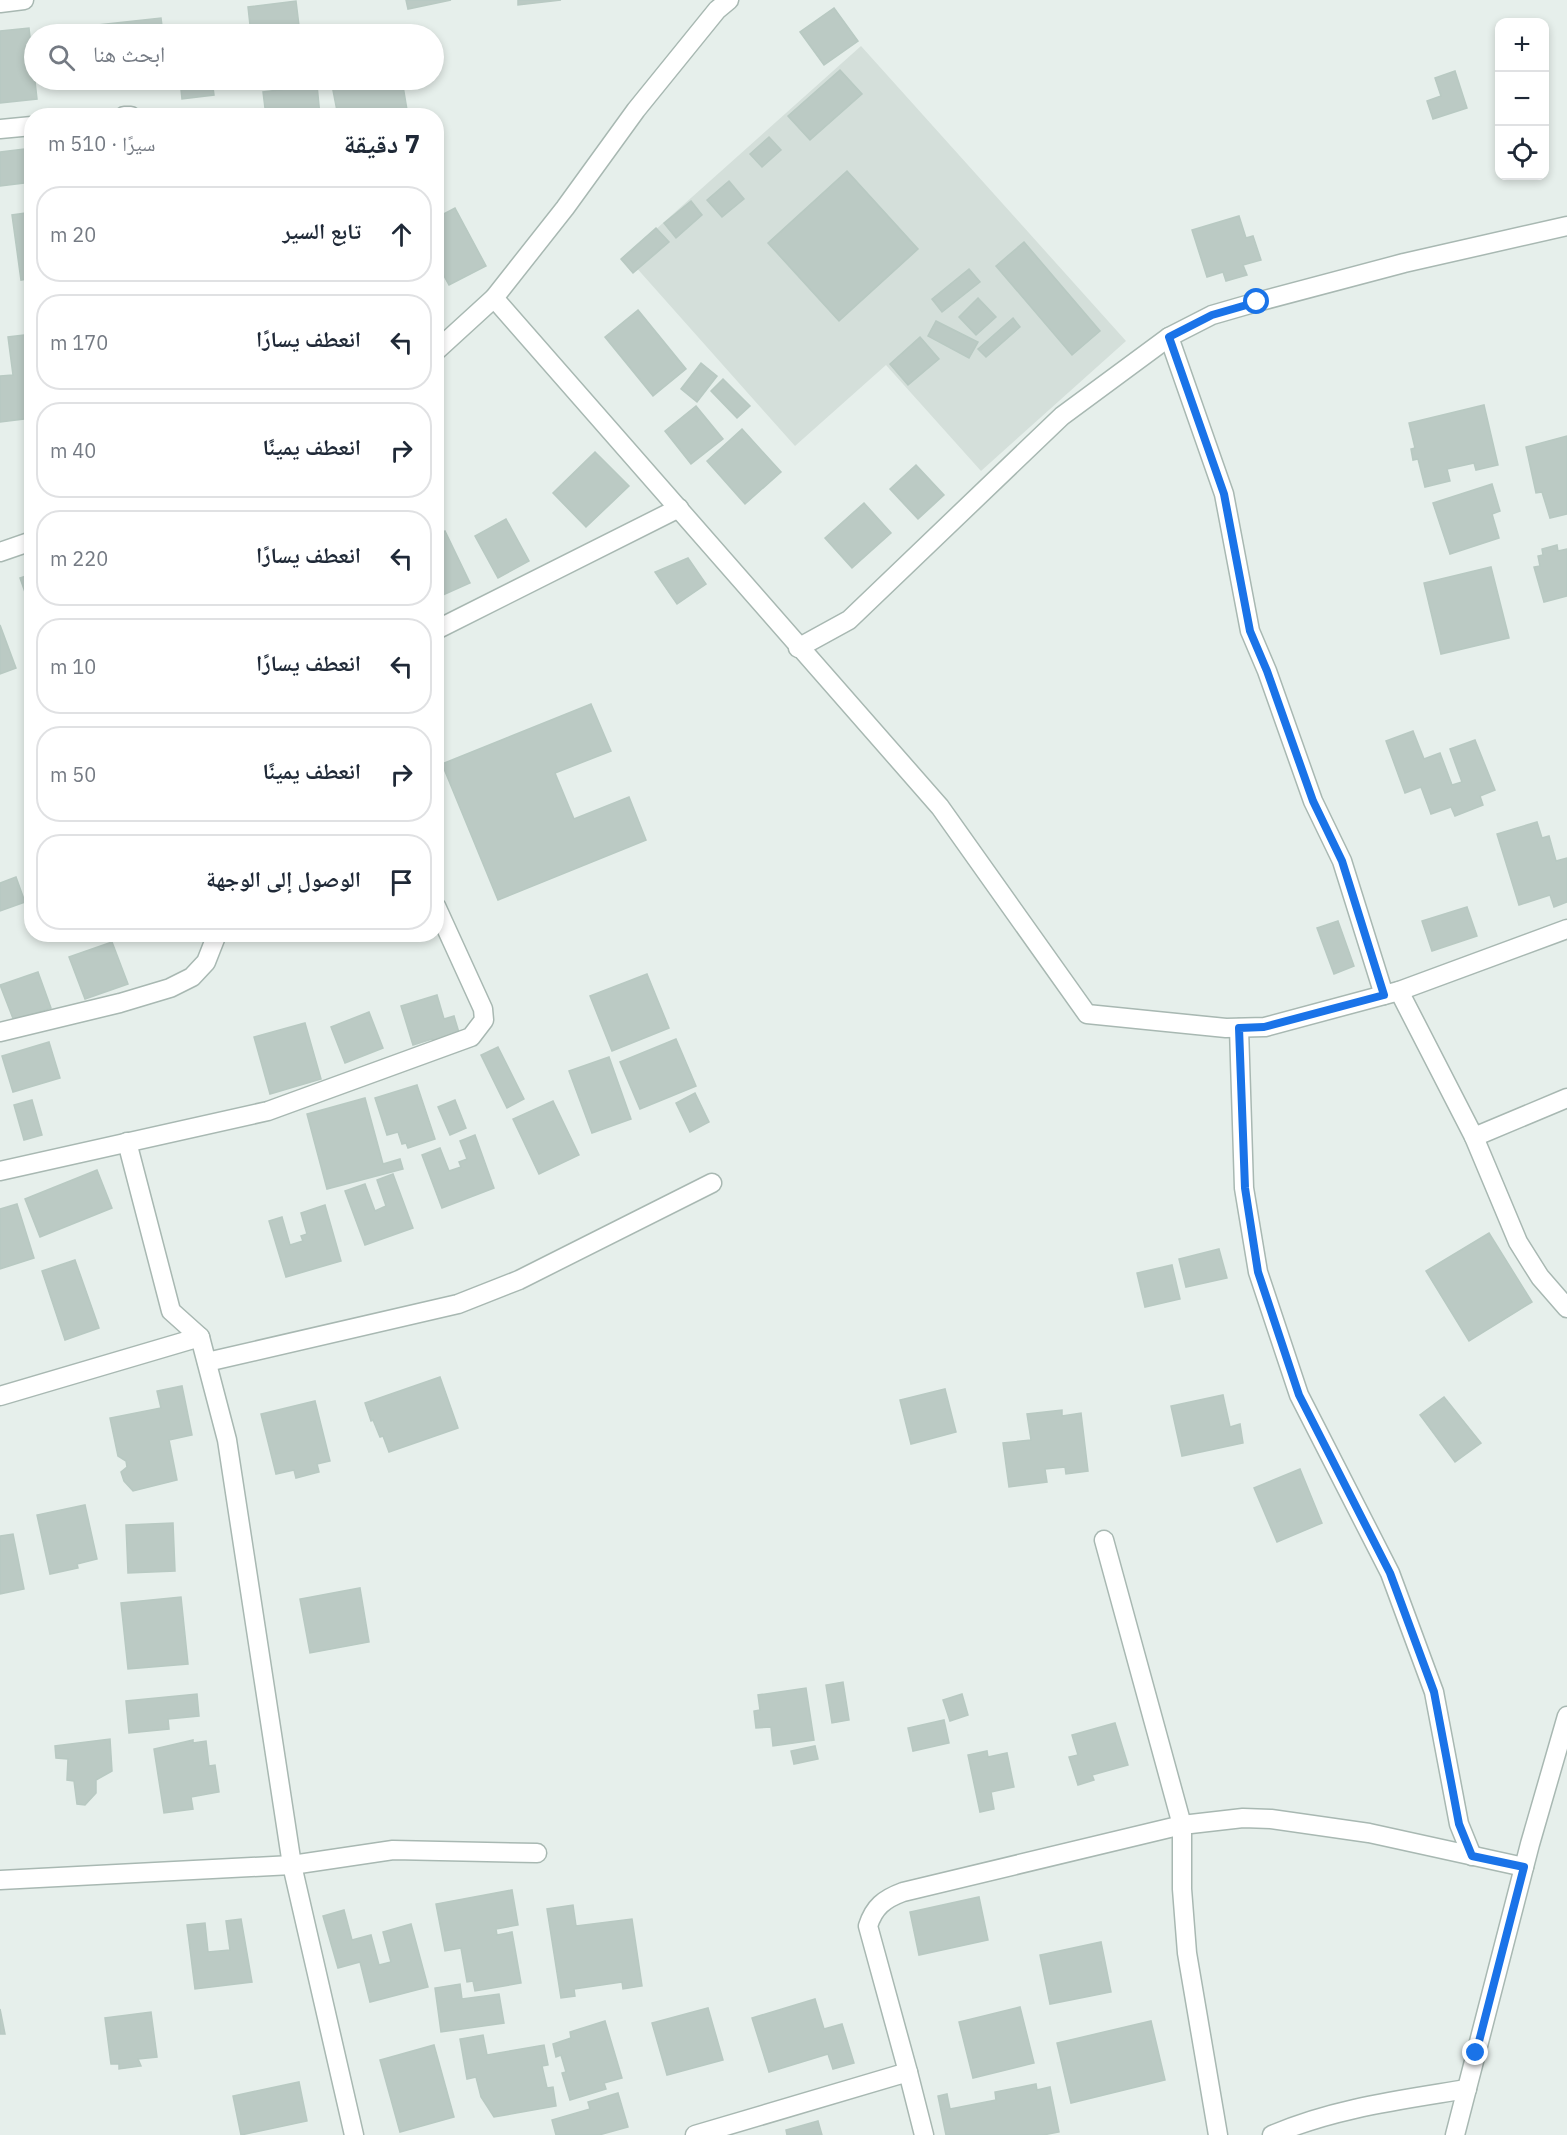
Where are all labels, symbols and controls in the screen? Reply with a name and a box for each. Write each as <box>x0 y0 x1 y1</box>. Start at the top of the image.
map controls <box>1495 18 1549 180</box>
button: + <box>1495 18 1549 72</box>
search box <box>24 24 444 90</box>
text: ابحث هنا <box>93 39 165 68</box>
icon: search <box>45 41 78 74</box>
button: − <box>1495 72 1549 126</box>
text: 7 دقيقة <box>344 126 420 160</box>
button: locate <box>1495 126 1549 180</box>
text: سيرًا · 510 m <box>48 130 155 157</box>
text: تابع السير <box>282 216 361 245</box>
icon: ahead <box>385 218 418 251</box>
text: 20 m <box>50 221 96 248</box>
route start <box>1243 288 1269 314</box>
text: انعطف يسارًا <box>256 324 361 353</box>
icon: left <box>385 326 418 359</box>
text: 170 m <box>50 329 108 356</box>
text: انعطف يمينًا <box>263 432 361 461</box>
icon: right <box>385 434 418 467</box>
text: 40 m <box>50 437 96 464</box>
text: انعطف يسارًا <box>256 540 361 569</box>
icon: left <box>385 542 418 575</box>
text: 220 m <box>50 545 108 572</box>
text: انعطف يسارًا <box>256 648 361 677</box>
icon: left <box>385 650 418 683</box>
text: 10 m <box>50 653 96 680</box>
text: انعطف يمينًا <box>263 756 361 785</box>
icon: right <box>385 758 418 791</box>
text: 50 m <box>50 761 96 788</box>
text: الوصول إلى الوجهة <box>206 864 361 893</box>
icon: arrive <box>385 866 418 899</box>
route end <box>1462 2039 1488 2065</box>

